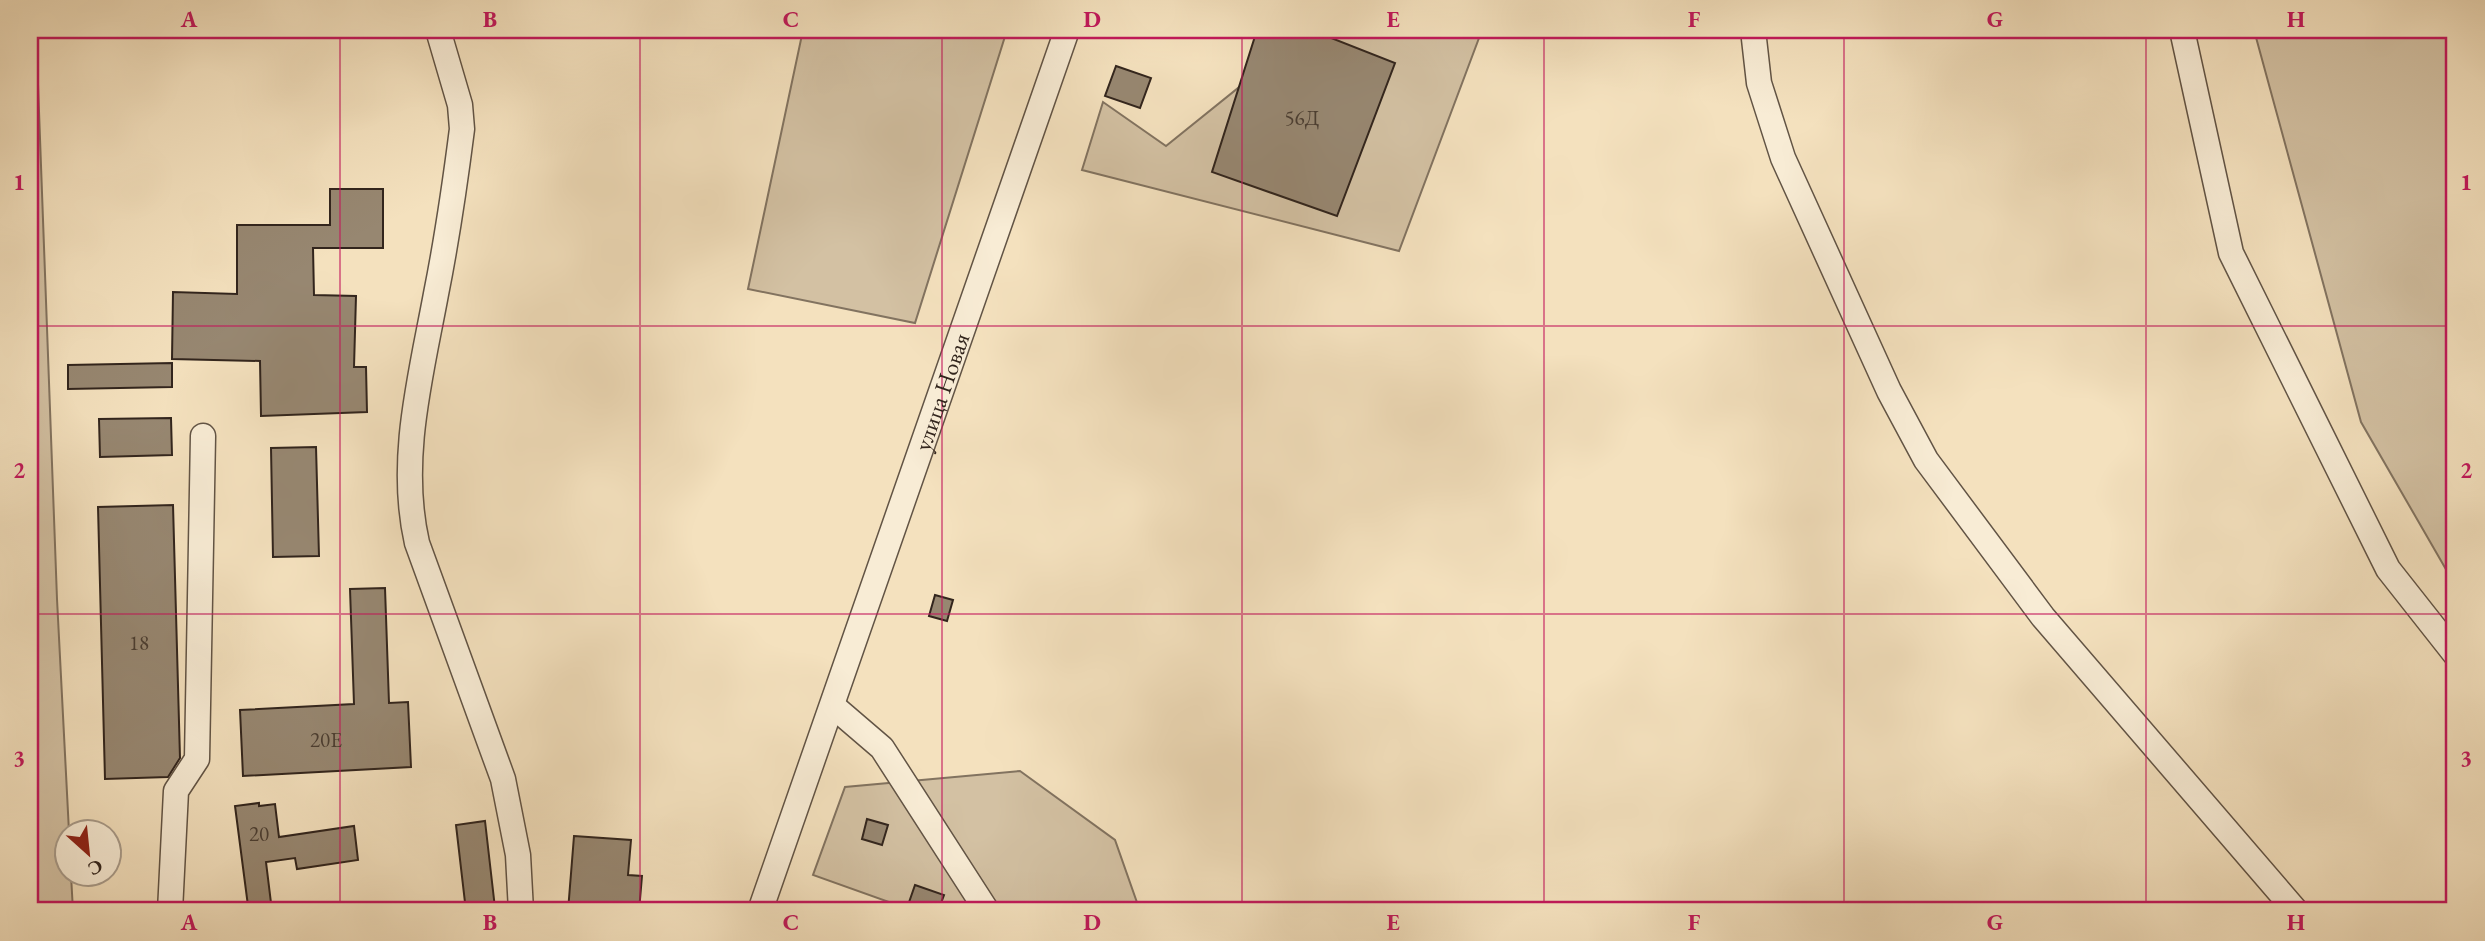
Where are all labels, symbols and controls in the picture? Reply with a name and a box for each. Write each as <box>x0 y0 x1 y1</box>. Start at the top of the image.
text: A <box>180 4 198 34</box>
text: B <box>483 4 497 34</box>
text: C <box>783 4 799 34</box>
text: D <box>1083 4 1101 34</box>
text: E <box>1386 4 1400 34</box>
text: F <box>1688 4 1701 34</box>
text: G <box>1987 4 2003 34</box>
text: H <box>2287 4 2305 34</box>
house number: 56Д <box>1285 104 1319 131</box>
text: 1 <box>13 167 25 197</box>
text: 1 <box>2460 167 2472 197</box>
street label: улица Новая <box>906 328 976 455</box>
text: 2 <box>13 455 25 485</box>
text: 2 <box>2460 455 2472 485</box>
house number: 18 <box>129 629 149 656</box>
house number: 20Е <box>310 726 342 753</box>
text: 3 <box>13 743 25 773</box>
text: 3 <box>2460 743 2472 773</box>
north arrow <box>52 818 122 888</box>
house number: 20 <box>249 820 269 847</box>
text: С <box>84 854 107 882</box>
text: A <box>180 907 198 937</box>
text: B <box>483 907 497 937</box>
text: C <box>783 907 799 937</box>
text: D <box>1083 907 1101 937</box>
text: E <box>1386 907 1400 937</box>
text: F <box>1688 907 1701 937</box>
text: G <box>1987 907 2003 937</box>
text: H <box>2287 907 2305 937</box>

